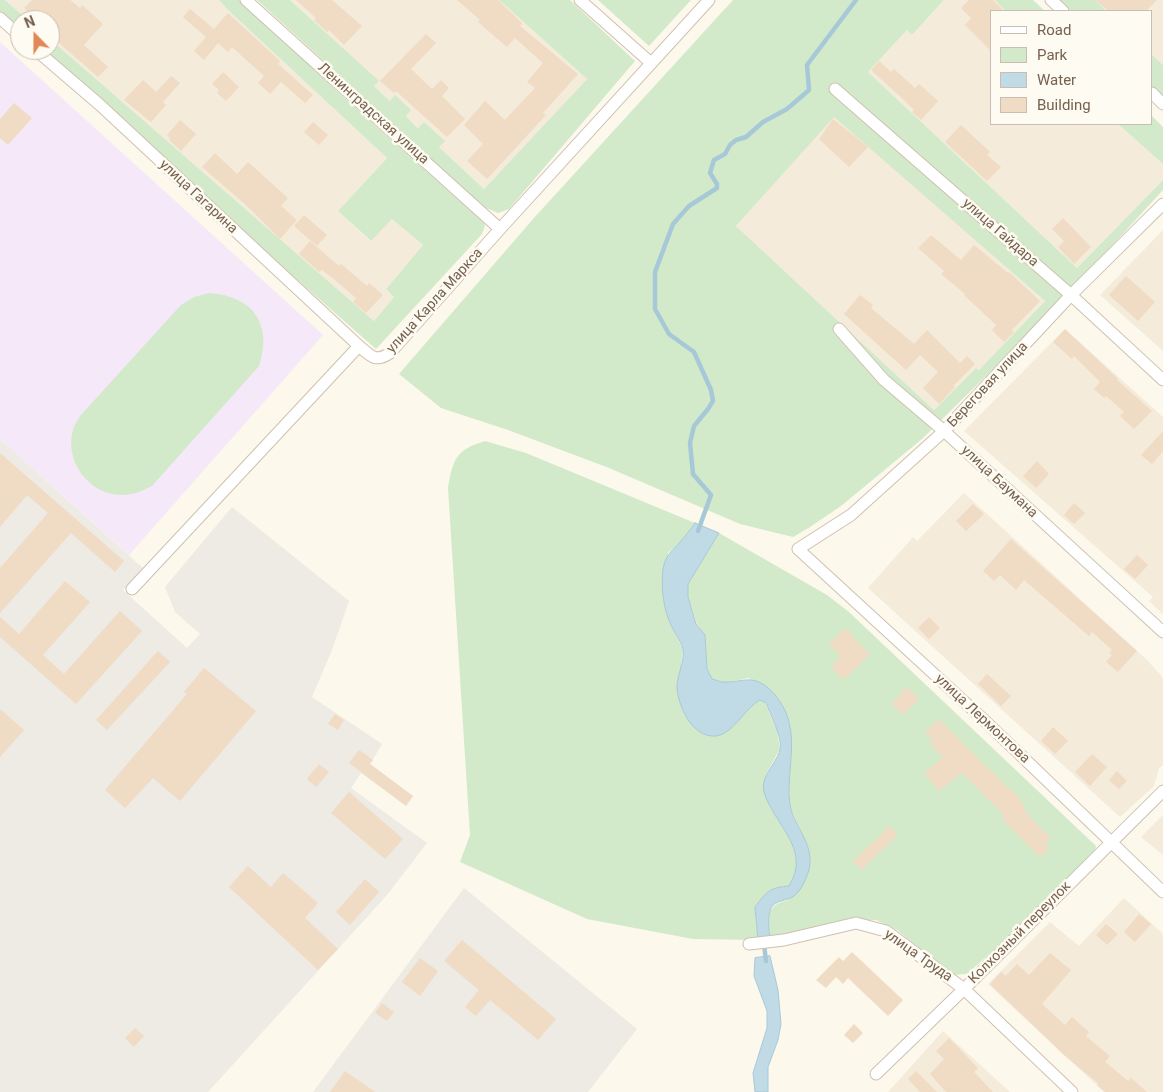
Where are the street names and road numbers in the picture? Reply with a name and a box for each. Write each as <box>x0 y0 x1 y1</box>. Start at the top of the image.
street label: Ленинградская улица <box>314 60 432 168</box>
street label: улица Гагарина <box>155 156 241 238</box>
street label: улица Гайдара <box>958 195 1042 271</box>
street label: улица Карла Маркса <box>383 245 487 357</box>
street label: Береговая улица <box>944 339 1032 431</box>
street label: улица Баумана <box>957 442 1041 522</box>
street label: улица Лермонтова <box>931 671 1033 767</box>
street label: Колхозный переулок <box>965 878 1075 988</box>
street label: улица Труда <box>881 926 955 986</box>

